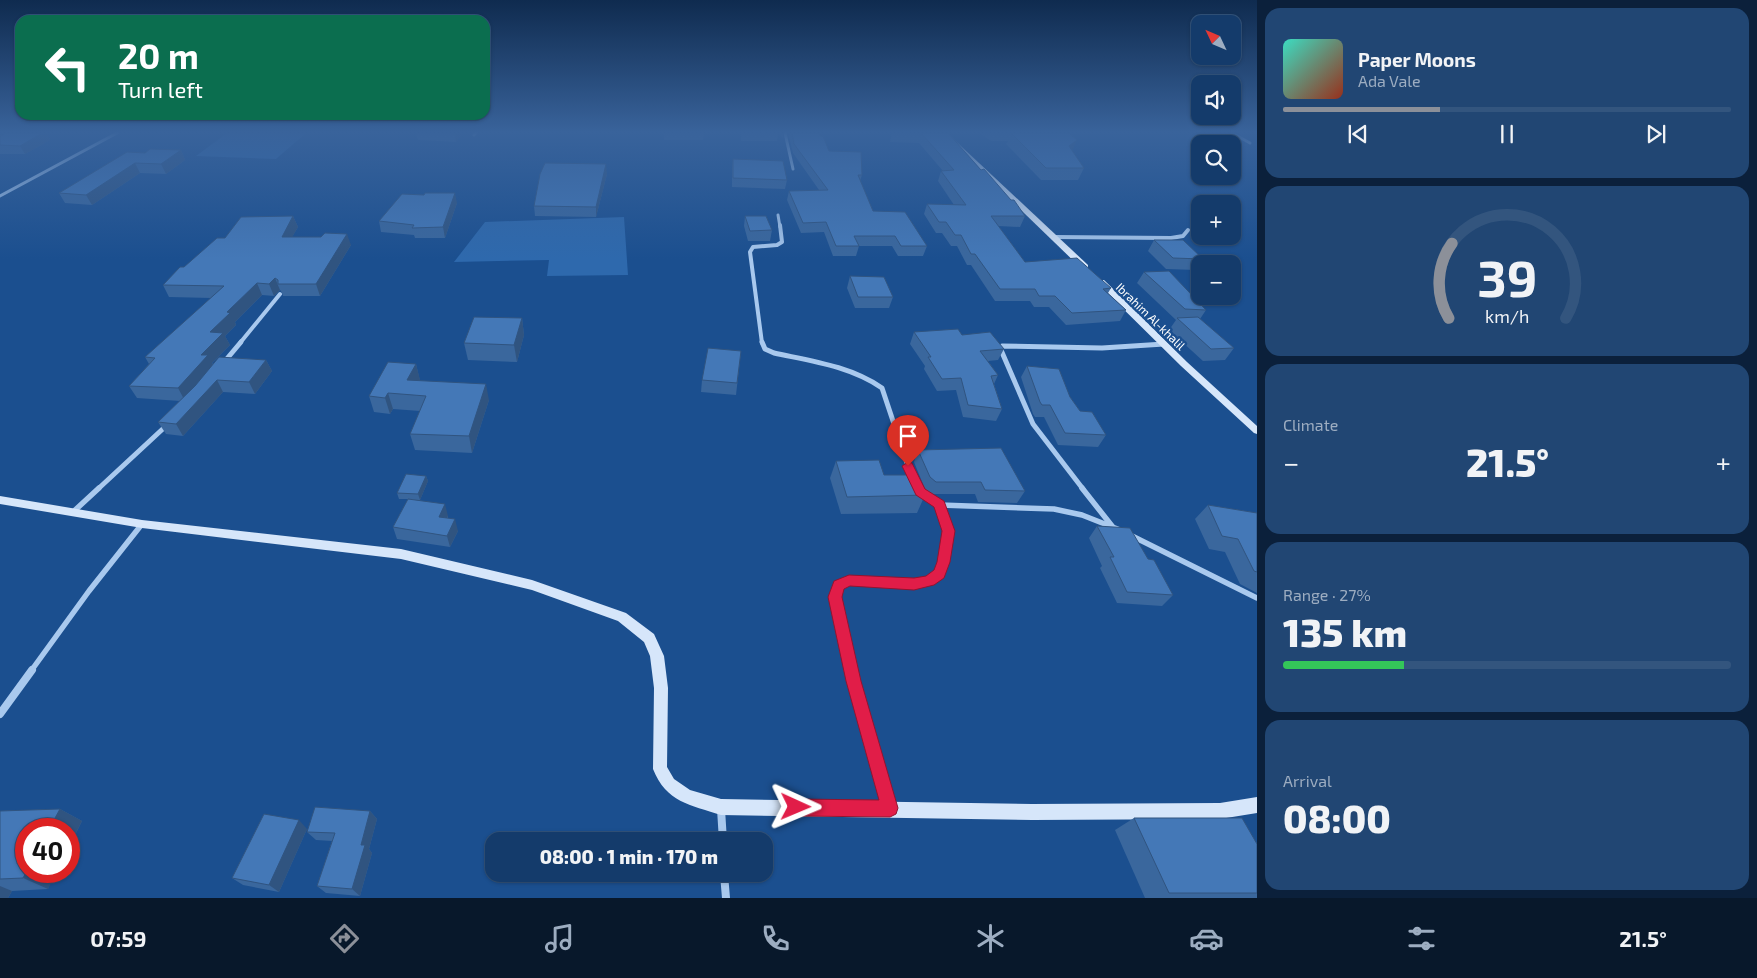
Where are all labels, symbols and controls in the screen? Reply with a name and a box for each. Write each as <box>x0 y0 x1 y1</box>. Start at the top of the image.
north arrow <box>1191 15 1241 65</box>
map controls <box>1191 15 1241 305</box>
text: 20 m <box>118 34 199 76</box>
icon: left <box>35 35 100 100</box>
text: Paper Moons <box>1358 48 1476 71</box>
text: Ada Vale <box>1358 71 1421 90</box>
button: sound <box>1191 75 1241 125</box>
text: Turn left <box>118 76 203 102</box>
icon: previous <box>1344 120 1372 148</box>
icon: pause <box>1493 120 1521 148</box>
icon: next <box>1642 120 1670 148</box>
button: search <box>1191 135 1241 185</box>
button: + <box>1191 195 1241 245</box>
text: 39 <box>1477 245 1537 307</box>
button: − <box>1191 255 1241 305</box>
street label: Ibrahim Al-khalil <box>1114 280 1189 353</box>
text: km/h <box>1485 305 1529 327</box>
pin <box>887 415 929 466</box>
text: Climate <box>1283 415 1338 434</box>
icon: arrive <box>894 422 922 450</box>
text: 21.5° <box>1466 439 1549 485</box>
text: − <box>1283 445 1299 479</box>
text: + <box>1716 445 1731 479</box>
text: Range · 27% <box>1283 585 1371 604</box>
text: 135 km <box>1283 609 1407 655</box>
text: Arrival <box>1283 771 1332 790</box>
position arrow <box>769 780 821 832</box>
text: 08:00 <box>1283 795 1391 841</box>
speed limit sign: 40 <box>15 818 80 883</box>
text: 08:00 · 1 min · 170 m <box>540 845 718 868</box>
icon: directions <box>327 921 362 956</box>
icon: music <box>542 921 577 956</box>
icon: phone <box>758 921 793 956</box>
icon: climate <box>973 921 1008 956</box>
icon: car <box>1189 921 1224 956</box>
icon: filters <box>1404 921 1439 956</box>
text: 07:59 <box>90 925 146 951</box>
text: 21.5° <box>1619 925 1667 951</box>

